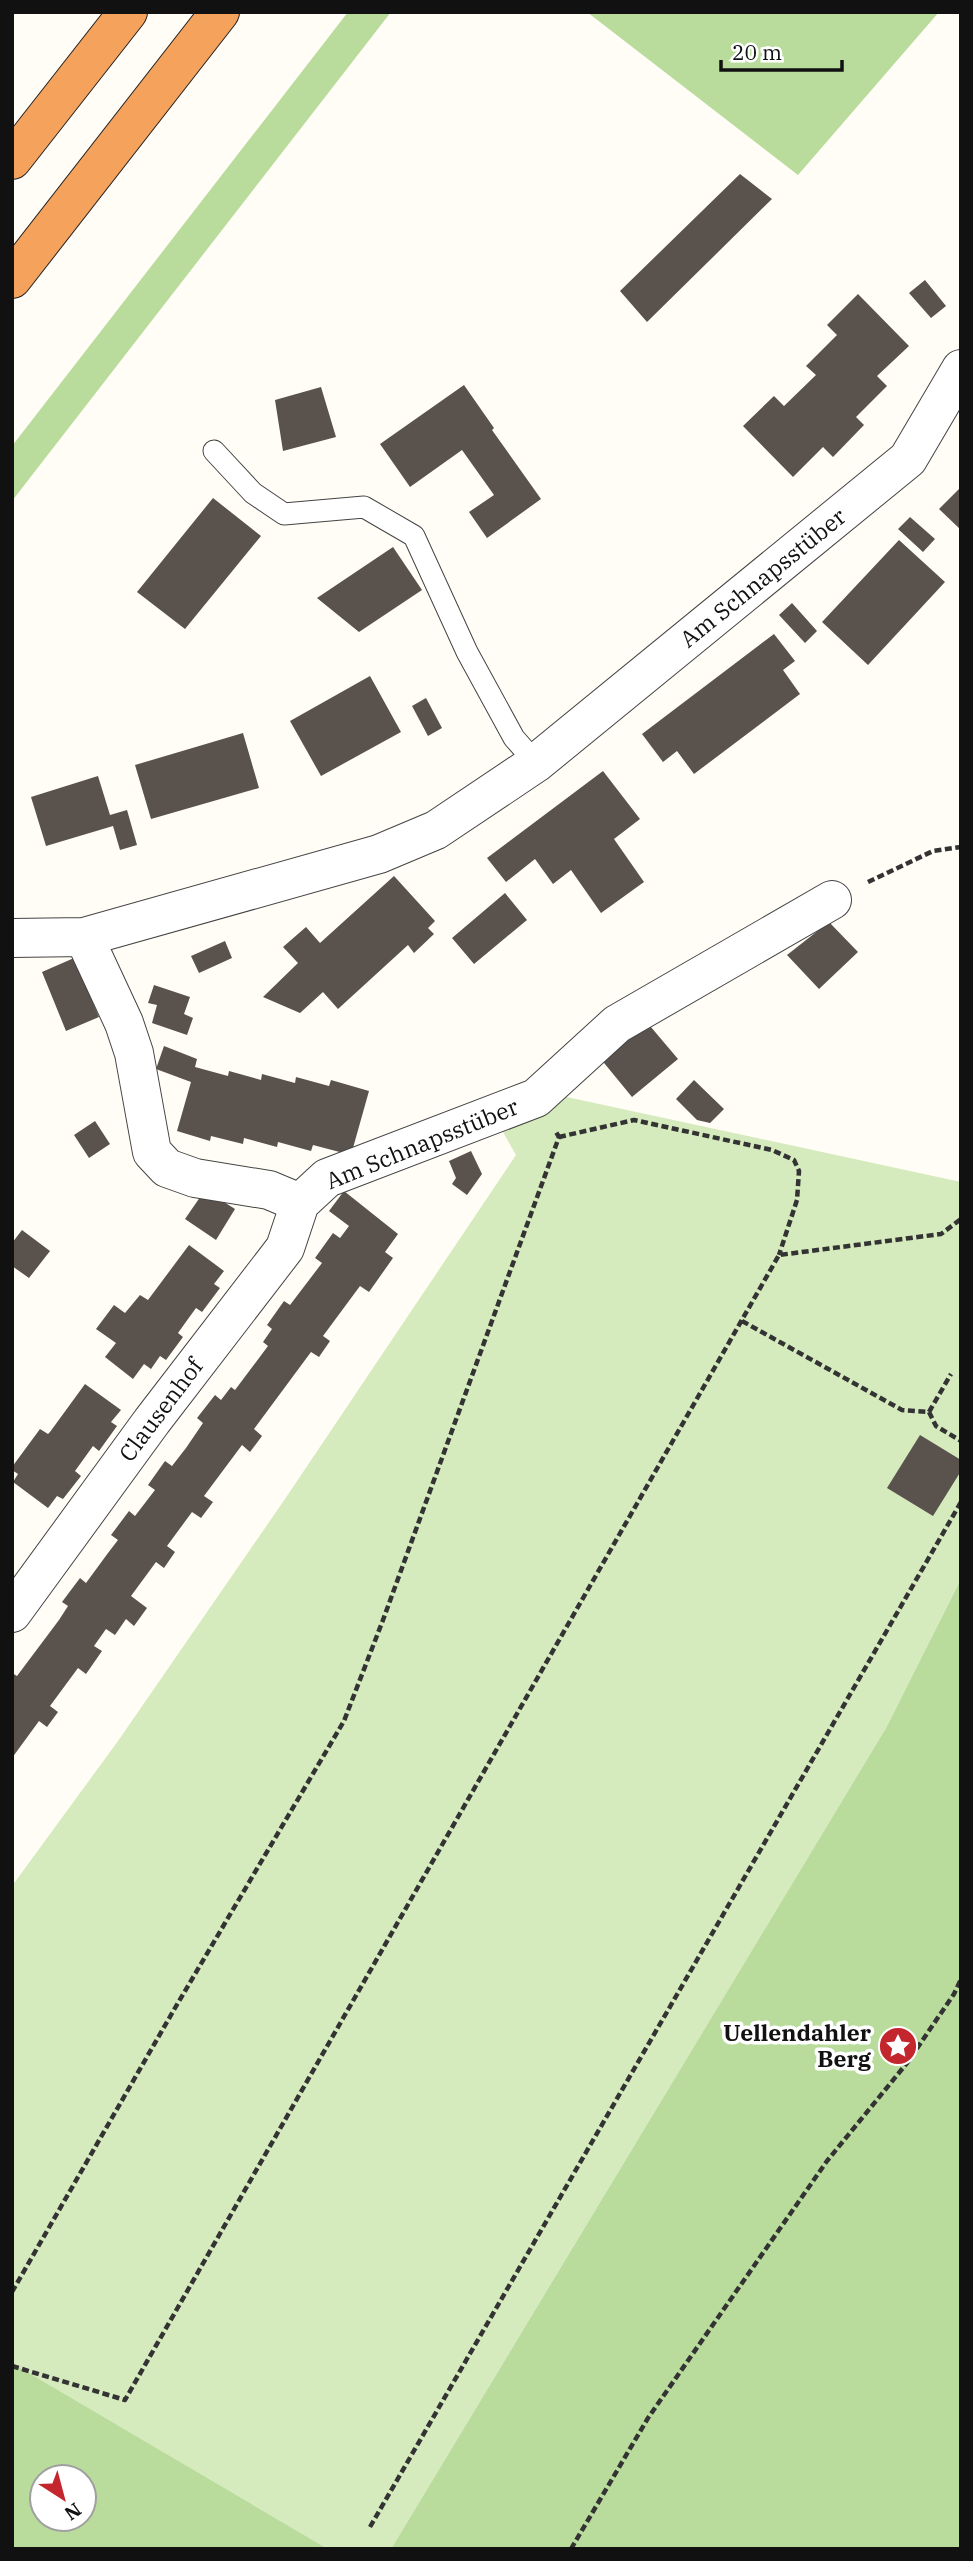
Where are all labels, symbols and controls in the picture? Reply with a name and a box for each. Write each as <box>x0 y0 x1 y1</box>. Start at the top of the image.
scale bar <box>721 28 842 72</box>
text: 20 m <box>732 38 782 66</box>
street label: Am Schnapsstüber <box>673 501 852 653</box>
street label: Am Schnapsstüber <box>321 1091 522 1195</box>
street label: Clausenhof <box>112 1350 210 1467</box>
place label: Uellendahler Berg <box>723 2017 872 2073</box>
place icon: Uellendahler Berg <box>877 2025 919 2067</box>
north arrow <box>28 2463 98 2533</box>
text: N <box>60 2498 86 2526</box>

